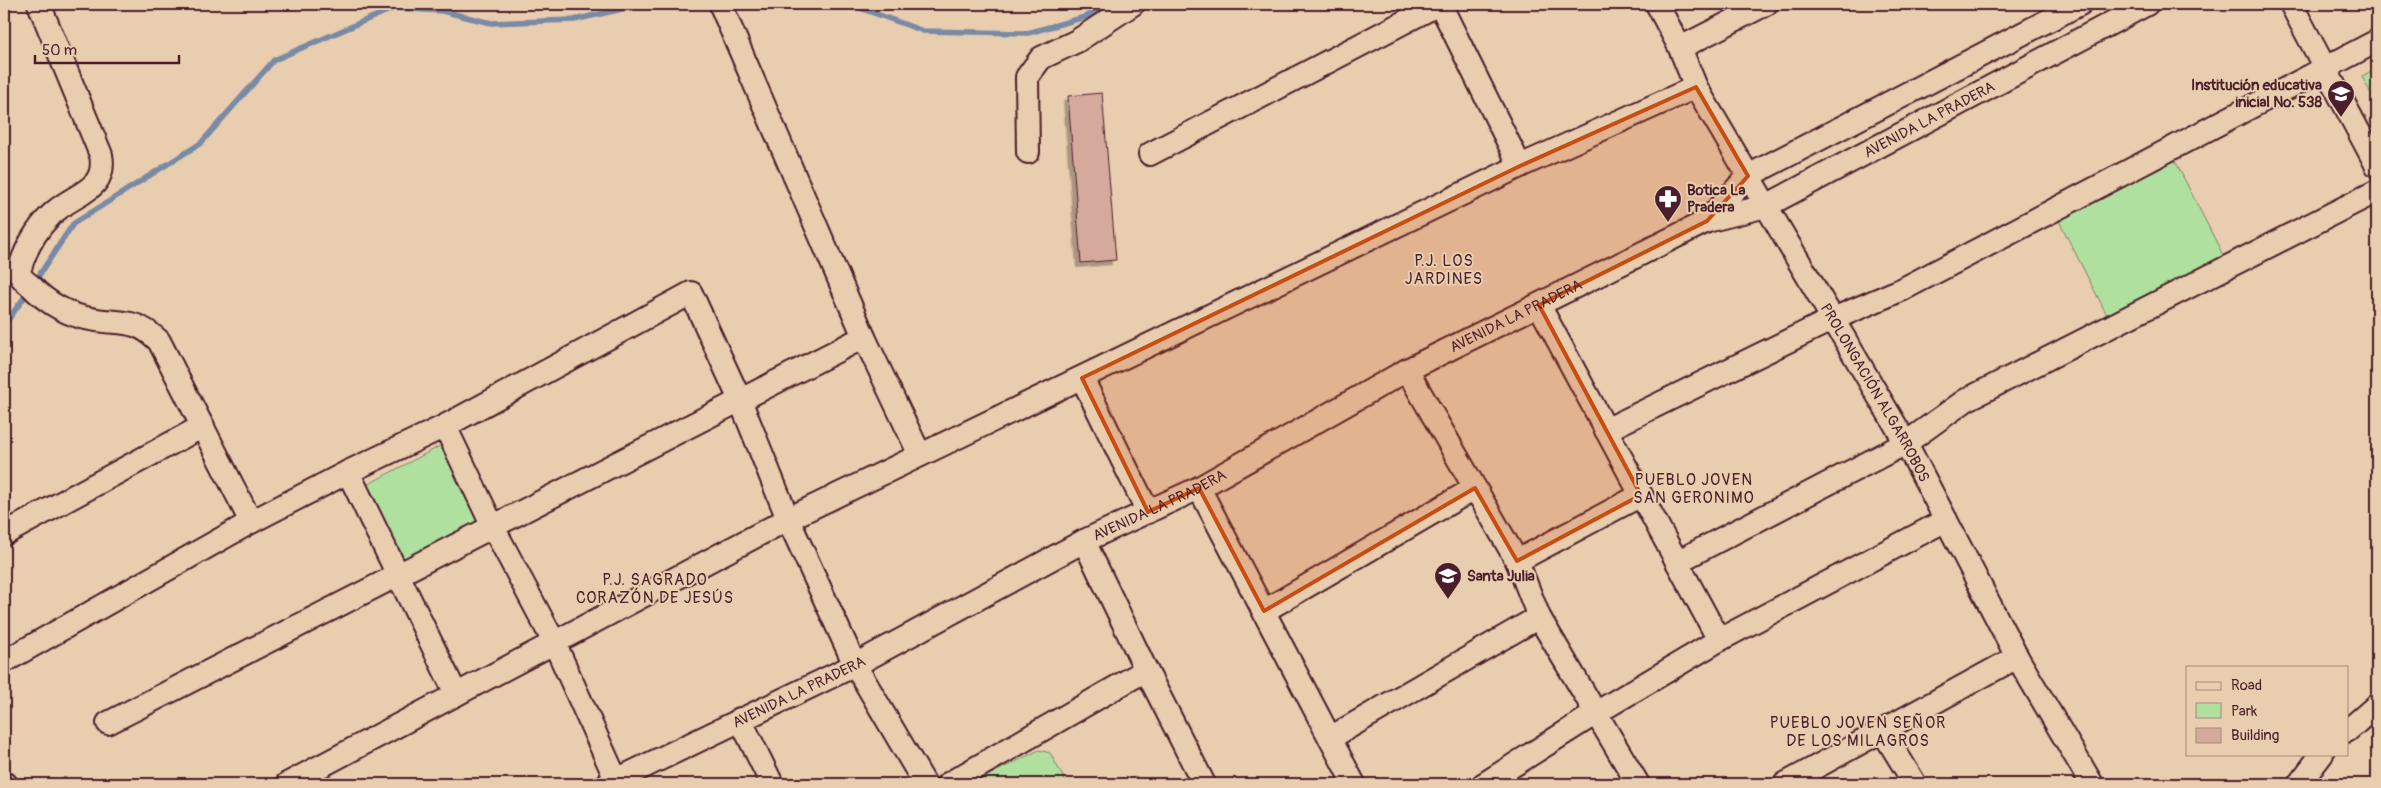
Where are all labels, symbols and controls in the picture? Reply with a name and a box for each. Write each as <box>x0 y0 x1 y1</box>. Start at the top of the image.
scale bar <box>35 32 179 64</box>
text: 50 m <box>42 41 77 60</box>
place label: Institución educativa inicial No. 538 <box>2191 76 2322 112</box>
street label: AVENIDA LA PRADERA <box>1861 77 1998 162</box>
school or university icon: Institución educativa inicial No. 538 <box>2326 79 2356 118</box>
place label: Botica La Pradera <box>1687 181 1746 217</box>
pharmacy icon: Botica La Pradera <box>1653 184 1683 223</box>
district label: P.J. LOS JARDINES <box>1405 251 1483 289</box>
street label: AVENIDA LA PRADERA <box>1447 275 1586 357</box>
street label: PROLONGACIÓN ALGARROBOS <box>1816 300 1934 485</box>
street label: AVENIDA LA PRADERA <box>1090 465 1230 545</box>
district label: PUEBLO JOVEN SAN GERONIMO <box>1633 470 1755 508</box>
school or university icon: Santa Julia <box>1433 561 1463 600</box>
place label: Santa Julia <box>1467 567 1535 586</box>
district label: P.J. SAGRADO CORAZÓN DE JESÚS <box>576 570 734 608</box>
street label: AVENIDA LA PRADERA <box>729 651 869 732</box>
legend <box>2186 666 2348 756</box>
text: Road <box>2231 676 2262 695</box>
text: Park <box>2231 702 2258 721</box>
district label: PUEBLO JOVEN SEÑOR DE LOS MILAGROS <box>1770 713 1946 751</box>
text: Building <box>2231 726 2279 745</box>

